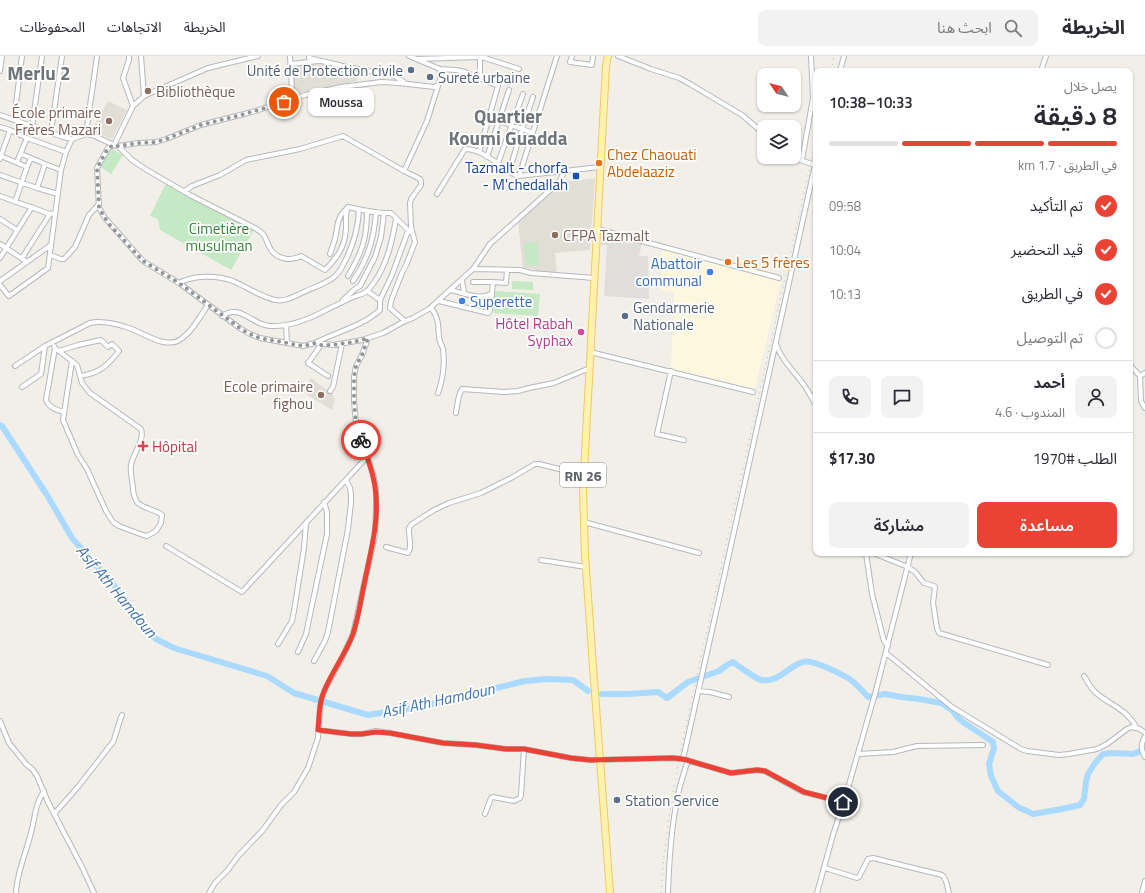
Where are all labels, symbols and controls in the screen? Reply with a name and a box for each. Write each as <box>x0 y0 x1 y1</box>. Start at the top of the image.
search box <box>758 10 1038 46</box>
text: الخريطة <box>1062 12 1125 41</box>
text: المحفوظات <box>20 16 85 37</box>
text: الاتجاهات <box>107 16 162 37</box>
text: الخريطة <box>184 16 226 37</box>
text: ابحث هنا <box>937 16 992 39</box>
icon: search <box>1002 17 1024 39</box>
district label: Merlu 2 <box>7 58 71 87</box>
place label: Unité de Protection civile <box>247 59 403 82</box>
marker: Unité de Protection civile <box>406 65 416 75</box>
place label: Sureté urbaine <box>438 66 530 89</box>
north arrow <box>757 68 801 112</box>
map controls <box>757 68 801 164</box>
marker: Sureté urbaine <box>425 72 435 82</box>
text: يصل خلال <box>1064 76 1117 96</box>
place label: Bibliothèque <box>156 80 235 103</box>
pin <box>267 85 301 119</box>
marker: Bibliothèque <box>143 86 153 96</box>
callout: Moussa <box>308 88 374 116</box>
icon: bag <box>273 91 295 113</box>
text: 10:33–10:38 <box>829 91 913 114</box>
text: Moussa <box>319 92 363 112</box>
text: 8 دقيقة <box>1034 96 1117 135</box>
place label: École primaire Frères Mazari <box>12 101 101 141</box>
district label: Quartier Koumi Guadda <box>449 101 568 152</box>
marker: École primaire Frères Mazari <box>104 116 114 126</box>
button: layers <box>757 120 801 164</box>
place label: Chez Chaouati Abdelaaziz <box>607 143 697 183</box>
text: في الطريق · 1.7 km <box>1018 155 1117 175</box>
place label: Tazmalt - chorfa - M'chedallah <box>465 156 568 196</box>
marker: Chez Chaouati Abdelaaziz <box>594 158 604 168</box>
marker: Tazmalt - chorfa - M'chedallah <box>571 171 581 181</box>
text: تم التأكيد <box>1030 194 1083 217</box>
icon: check <box>1095 195 1117 217</box>
text: 09:58 <box>829 196 861 216</box>
park label: Cimetière musulman <box>185 217 253 257</box>
place label: CFPA Tazmalt <box>563 224 650 247</box>
marker: CFPA Tazmalt <box>550 230 560 240</box>
text: قيد التحضير <box>1011 238 1083 261</box>
icon: check <box>1095 239 1117 261</box>
text: 10:04 <box>829 240 861 260</box>
place label: Les 5 frères <box>736 251 810 274</box>
place label: Abattoir communal <box>636 252 702 292</box>
marker: Les 5 frères <box>723 257 733 267</box>
marker: Abattoir communal <box>705 267 715 277</box>
text: في الطريق <box>1022 282 1083 305</box>
icon: check <box>1095 283 1117 305</box>
text: 10:13 <box>829 284 861 304</box>
place label: Superette <box>470 290 532 313</box>
marker: Superette <box>457 296 467 306</box>
place label: Gendarmerie Nationale <box>633 296 715 336</box>
marker: Gendarmerie Nationale <box>620 311 630 321</box>
place label: Hôtel Rabah Syphax <box>495 312 573 352</box>
text: تم التوصيل <box>1017 326 1083 349</box>
marker: Hôtel Rabah Syphax <box>576 327 586 337</box>
text: أحمد <box>1034 371 1065 394</box>
place label: Ecole primaire fighou <box>224 375 313 415</box>
button: phone <box>829 376 871 418</box>
button: chat <box>881 376 923 418</box>
button: person <box>1075 376 1117 418</box>
marker: Ecole primaire fighou <box>316 390 326 400</box>
text: المندوب · 4.6 <box>995 402 1065 422</box>
courier <box>341 420 381 460</box>
icon: bike <box>350 429 372 451</box>
place label: Hôpital <box>152 435 197 458</box>
marker: Hôpital <box>137 440 149 452</box>
text: $17.30 <box>829 447 875 470</box>
text: الطلب #1970 <box>1033 447 1117 470</box>
road number: RN 26 <box>560 463 606 487</box>
button: مشاركة <box>829 502 969 548</box>
button: مساعدة <box>977 502 1117 548</box>
water label: Asif Ath Hamdoun <box>71 539 164 643</box>
water label: Asif Ath Hamdoun <box>379 676 498 724</box>
pin <box>826 785 860 819</box>
place label: Station Service <box>625 789 719 812</box>
icon: home <box>832 791 854 813</box>
marker: Station Service <box>612 795 622 805</box>

